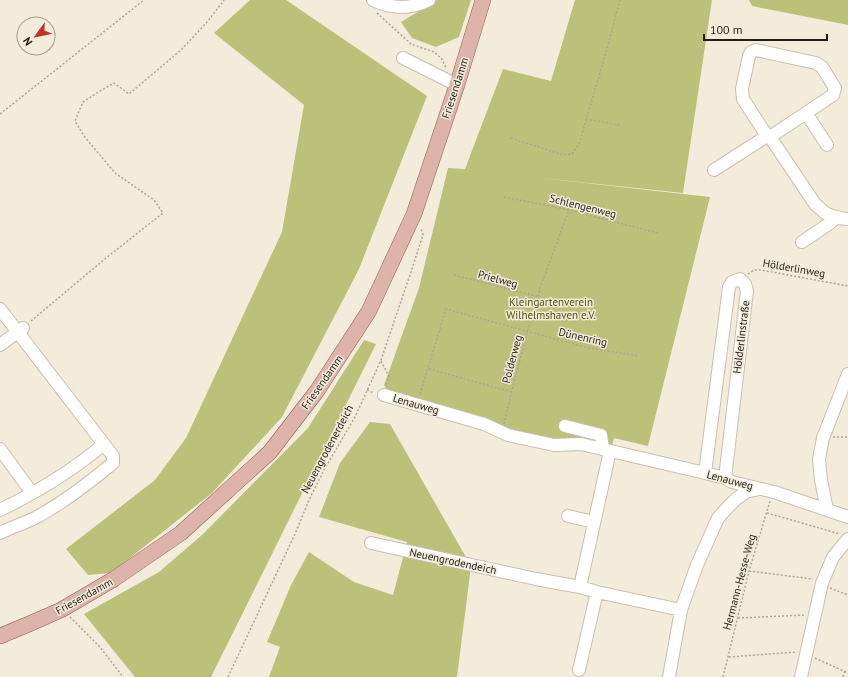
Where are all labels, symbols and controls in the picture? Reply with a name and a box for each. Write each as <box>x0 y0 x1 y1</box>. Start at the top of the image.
north arrow <box>16 16 56 56</box>
scale bar <box>704 16 827 42</box>
text: 100 m <box>710 22 743 37</box>
text: N <box>20 35 35 48</box>
street label: Friesendamm <box>439 56 471 120</box>
street label: Schlengenweg <box>548 191 618 221</box>
street label: Hölderlinweg <box>762 256 826 280</box>
street label: Prielweg <box>477 267 520 291</box>
park label: Kleingartenverein Wilhelmshaven e.V. <box>506 295 596 322</box>
street label: Hölderlinstraße <box>730 299 752 374</box>
street label: Dünenring <box>557 325 609 349</box>
street label: Polderweg <box>499 333 525 385</box>
street label: Friesendamm <box>298 352 346 412</box>
street label: Lenauweg <box>391 391 441 417</box>
street label: Neuengrodenerdeich <box>298 402 356 496</box>
street label: Lenauweg <box>705 467 755 493</box>
street label: Hermann-Hesse-Weg <box>719 532 759 632</box>
street label: Neuengrodendeich <box>408 545 498 577</box>
street label: Friesendamm <box>53 574 115 617</box>

